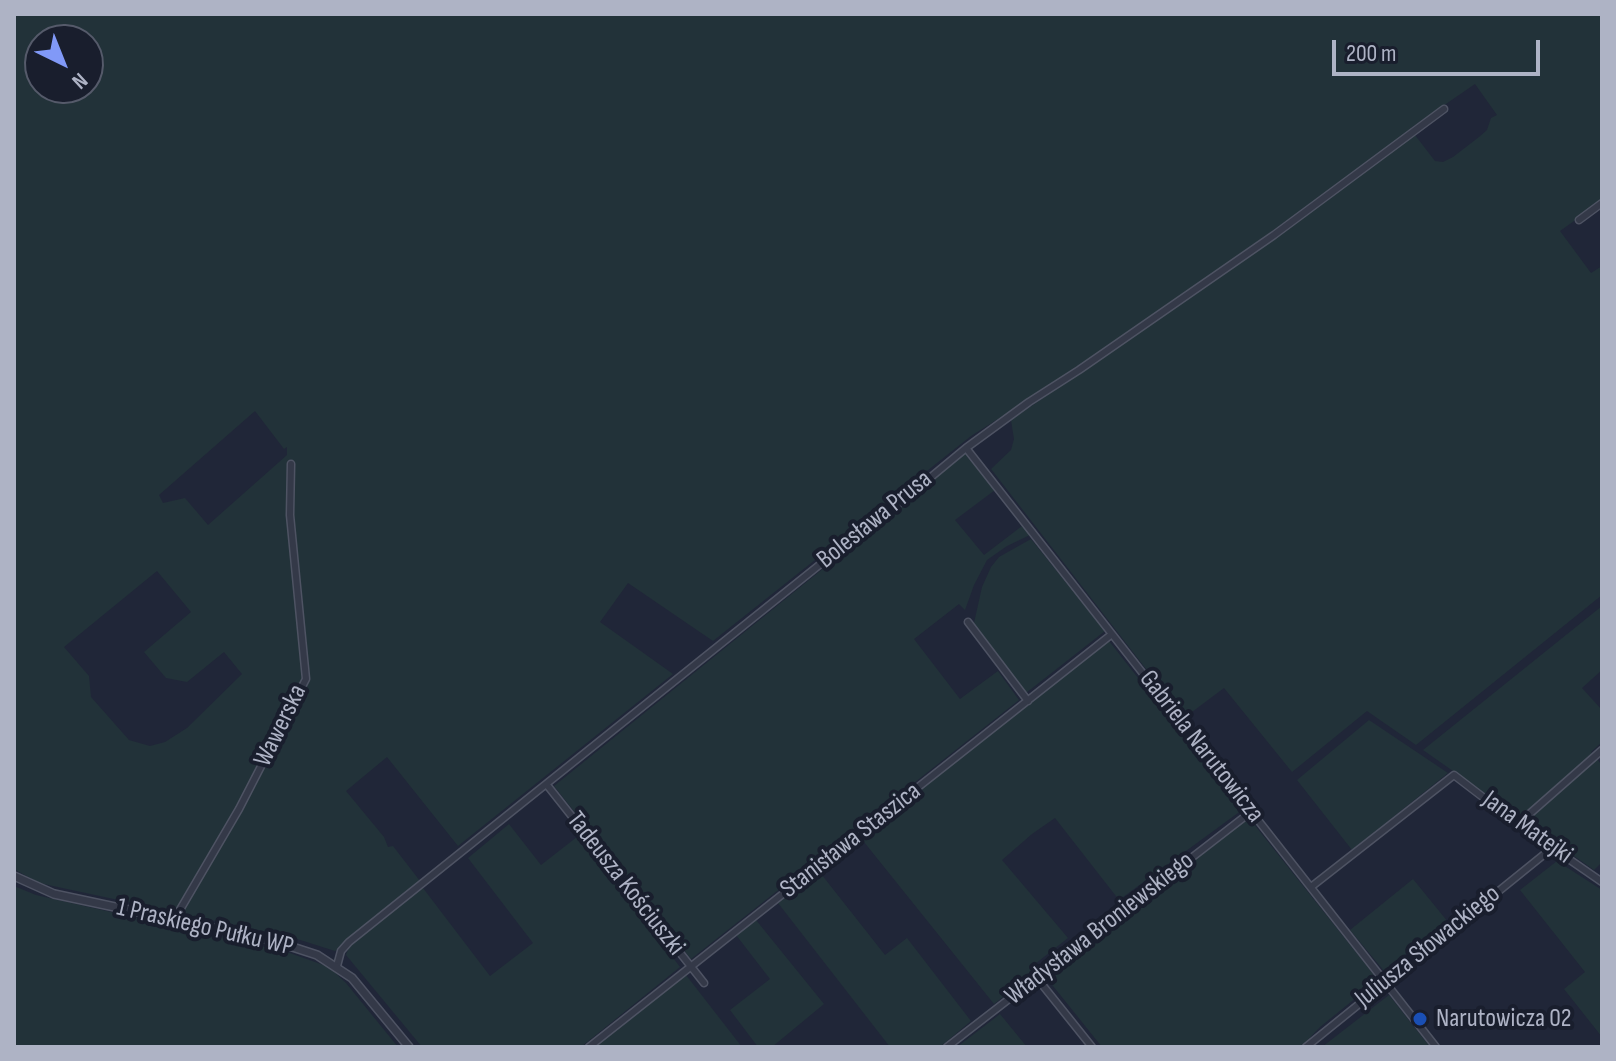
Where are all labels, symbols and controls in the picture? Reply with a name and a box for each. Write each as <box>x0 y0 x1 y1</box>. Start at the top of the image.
north arrow <box>24 24 104 104</box>
scale bar <box>1336 24 1544 74</box>
text: 200 m <box>1346 39 1397 68</box>
text: N <box>66 67 93 94</box>
street label: Bolesława Prusa <box>811 464 939 576</box>
street label: Gabriela Narutowicza <box>1132 665 1270 829</box>
street label: Wawerska <box>248 680 314 772</box>
street label: Stanisława Staszica <box>775 777 927 905</box>
street label: Jana Matejki <box>1476 785 1578 871</box>
street label: Tadeusza Kościuszki <box>559 806 691 962</box>
street label: Władysława Broniewskiego <box>999 846 1201 1012</box>
street label: Juliusza Słowackiego <box>1349 879 1507 1015</box>
street label: 1 Praskiego Pułku WP <box>114 892 296 964</box>
place label: Narutowicza 02 <box>1436 1003 1571 1035</box>
marker: Narutowicza 02 <box>1411 1010 1429 1028</box>

